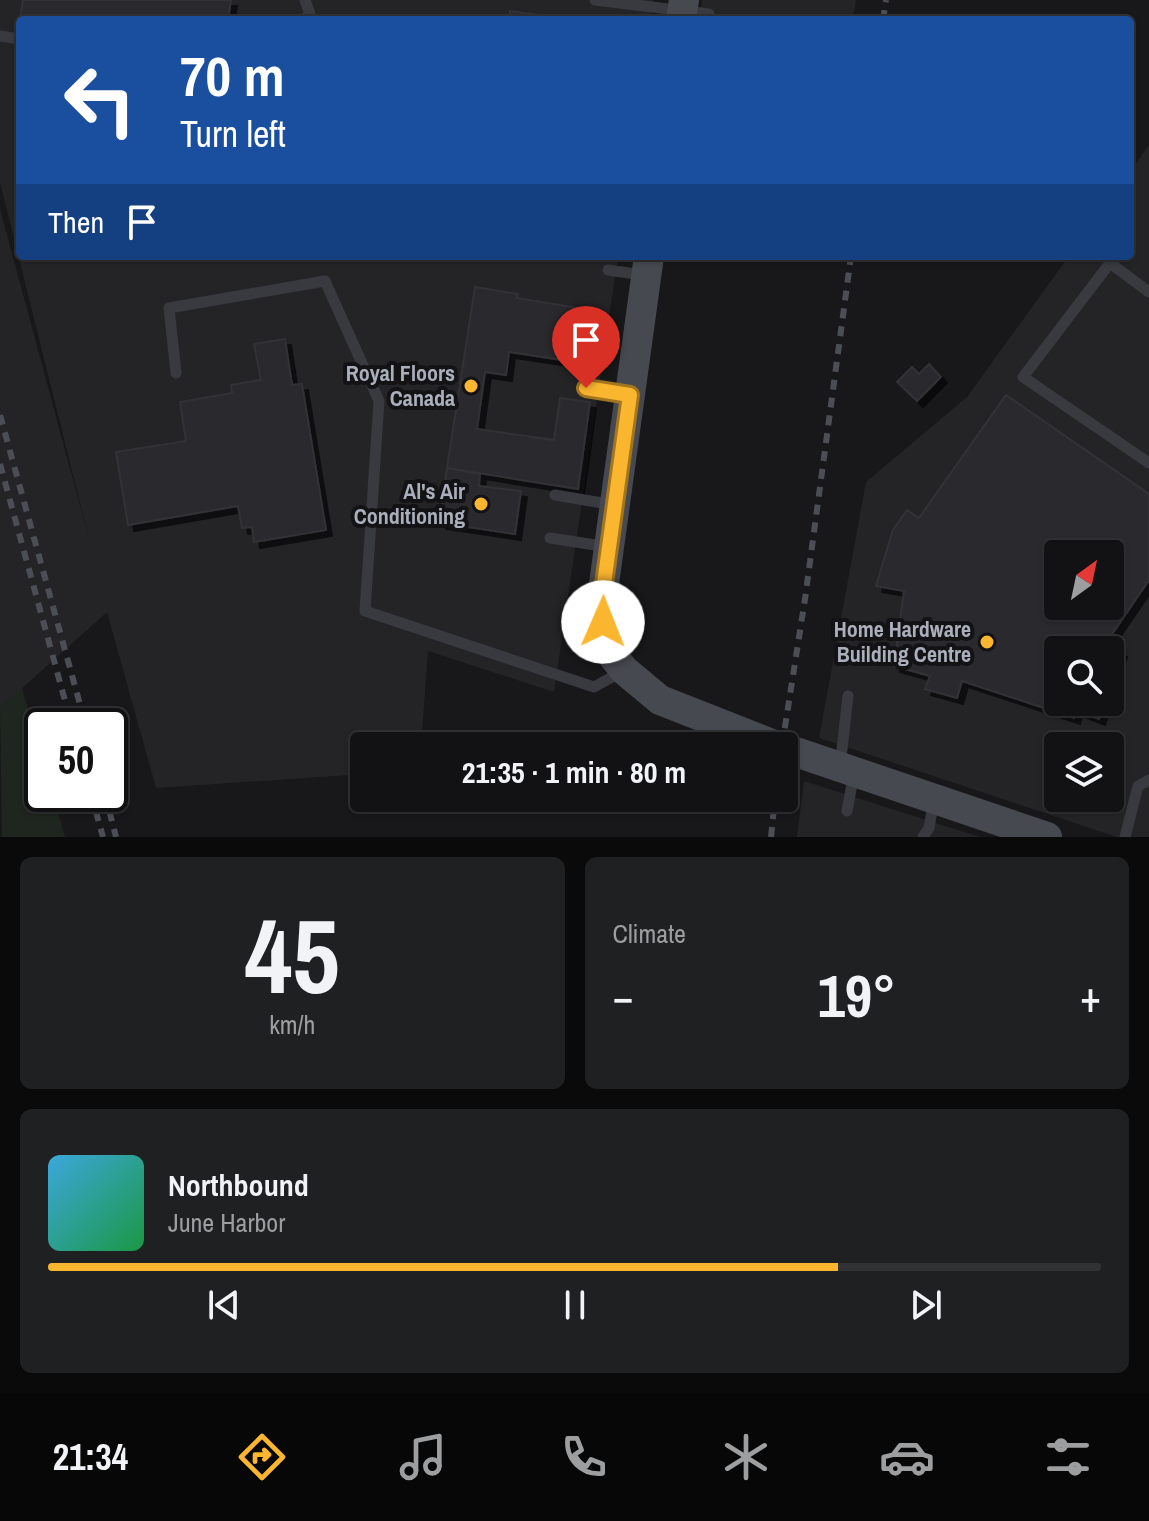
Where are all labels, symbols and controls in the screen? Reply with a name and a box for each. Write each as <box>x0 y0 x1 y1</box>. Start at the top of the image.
text: 70 m <box>180 38 285 113</box>
icon: left <box>48 48 152 152</box>
text: Turn left <box>180 110 286 158</box>
icon: arrive <box>120 200 164 244</box>
text: Then <box>48 202 104 242</box>
pin <box>552 306 620 388</box>
icon: arrive <box>564 318 608 362</box>
place label: Royal Floors Canada <box>346 358 455 413</box>
marker: Royal Floors Canada <box>462 377 480 395</box>
place label: Al's Air Conditioning <box>354 476 465 531</box>
marker: Al's Air Conditioning <box>472 495 490 513</box>
north arrow <box>1044 540 1124 620</box>
map controls <box>1044 540 1124 812</box>
position arrow <box>561 580 645 664</box>
place label: Home Hardware Building Centre <box>834 614 971 669</box>
marker: Home Hardware Building Centre <box>978 633 996 651</box>
button: search <box>1044 636 1124 716</box>
speed limit sign: 50 <box>24 708 128 812</box>
button: layers <box>1044 732 1124 812</box>
text: 21:35 · 1 min · 80 m <box>462 752 686 792</box>
text: 45 <box>245 885 340 1025</box>
text: Climate <box>613 916 686 951</box>
text: 19° <box>817 955 896 1036</box>
text: − <box>613 966 634 1026</box>
text: + <box>1080 966 1101 1026</box>
text: km/h <box>269 1007 315 1042</box>
text: Northbound <box>168 1165 309 1205</box>
text: June Harbor <box>168 1205 285 1240</box>
icon: previous <box>202 1283 246 1327</box>
icon: pause <box>553 1283 597 1327</box>
icon: next <box>904 1283 948 1327</box>
icon: directions <box>234 1429 290 1485</box>
icon: music <box>395 1429 451 1485</box>
icon: phone <box>556 1429 612 1485</box>
icon: climate <box>718 1429 774 1485</box>
icon: car <box>879 1429 935 1485</box>
icon: filters <box>1040 1429 1096 1485</box>
text: 21:34 <box>53 1433 128 1481</box>

